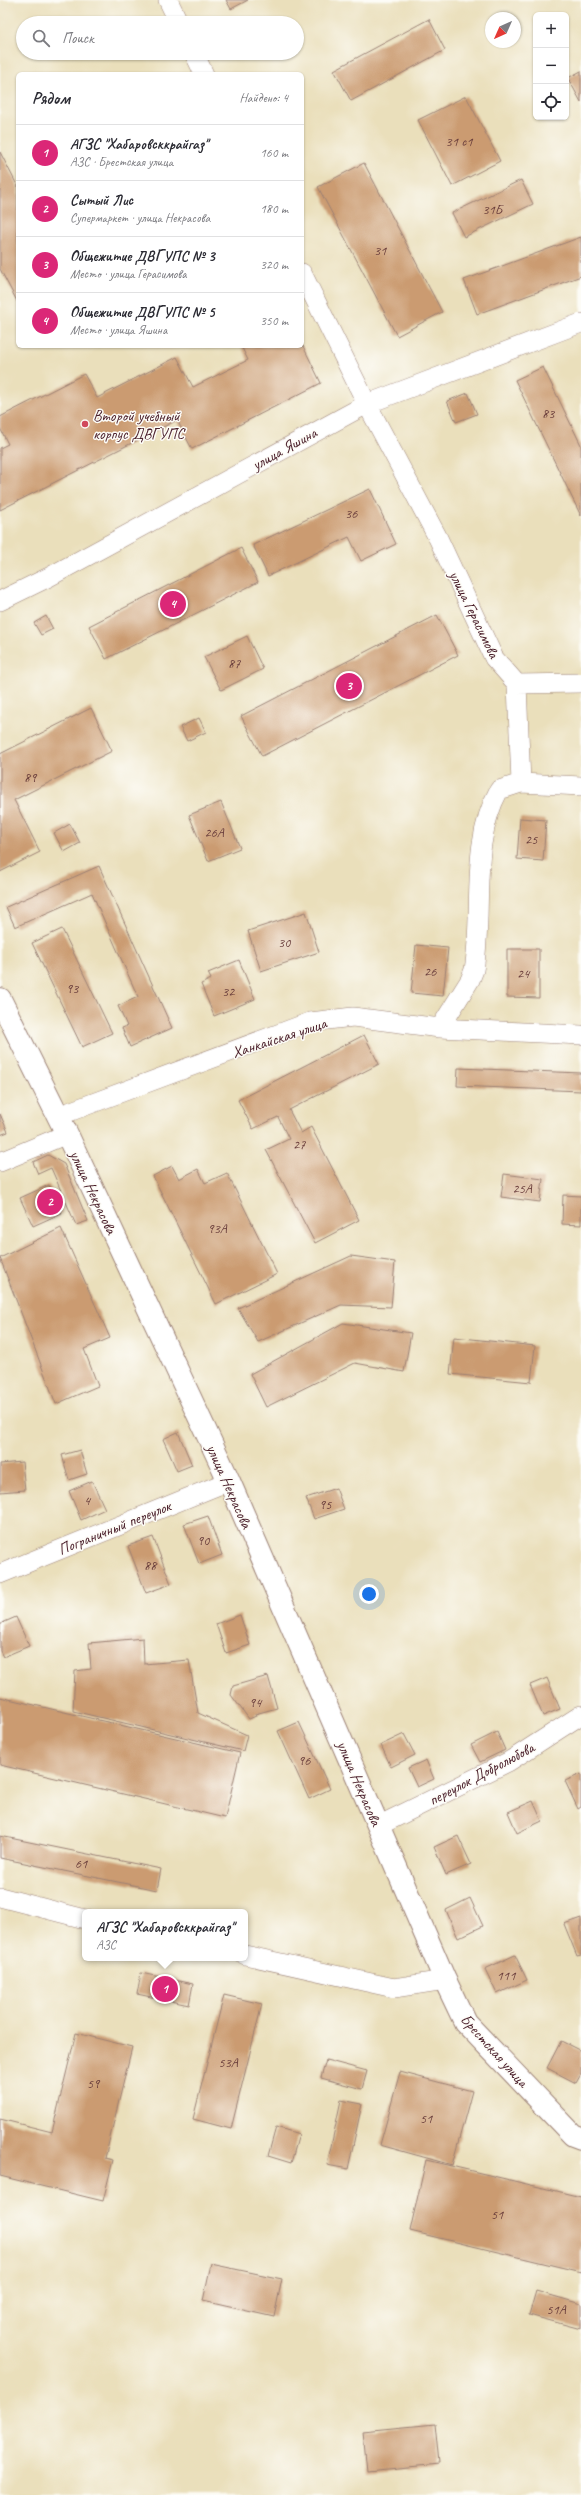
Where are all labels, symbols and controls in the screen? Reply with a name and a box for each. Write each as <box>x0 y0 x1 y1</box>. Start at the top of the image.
north arrow <box>485 12 521 48</box>
map controls <box>533 12 569 120</box>
button: + <box>533 12 569 48</box>
search box <box>16 16 304 60</box>
icon: search <box>30 27 52 49</box>
text: Поиск <box>62 29 94 48</box>
button: − <box>533 48 569 84</box>
button: locate <box>533 84 569 120</box>
text: Рядом <box>32 88 70 109</box>
text: Найдено: 4 <box>240 90 288 106</box>
house number: 31 с1 <box>445 133 473 150</box>
text: АГЗС "Хабаровсккрайгаз" <box>70 135 208 154</box>
text: 1 <box>42 145 48 161</box>
text: 160 m <box>260 145 288 161</box>
text: АЗС · Брестская улица <box>70 154 173 170</box>
text: Сытый Лис <box>70 191 133 210</box>
text: 2 <box>42 201 48 217</box>
text: 180 m <box>260 201 288 217</box>
house number: 31Б <box>482 201 505 218</box>
text: Супермаркет · улица Некрасова <box>70 210 210 226</box>
house number: 31 <box>374 242 387 259</box>
text: Общежитие ДВГУПС № 3 <box>70 247 215 266</box>
text: 3 <box>42 257 48 273</box>
text: 320 m <box>260 257 288 273</box>
text: Место · улица Герасимова <box>70 266 187 282</box>
text: Общежитие ДВГУПС № 5 <box>70 303 214 322</box>
text: 4 <box>42 313 48 329</box>
text: 350 m <box>260 313 288 329</box>
text: Место · улица Яшина <box>70 322 167 338</box>
house number: 83 <box>542 405 556 422</box>
place label: Второй учебный корпус ДВГУПС <box>93 406 186 444</box>
marker: Второй учебный корпус ДВГУПС <box>80 419 90 429</box>
street label: улица Яшина <box>248 422 322 475</box>
house number: 36 <box>345 505 358 522</box>
street label: улица Герасимова <box>444 567 505 663</box>
pin: 4 <box>160 589 186 619</box>
house number: 87 <box>228 655 241 672</box>
pin: 3 <box>336 671 362 701</box>
house number: 89 <box>24 769 38 786</box>
house number: 26А <box>204 824 225 841</box>
house number: 25 <box>525 831 538 848</box>
house number: 30 <box>278 934 292 951</box>
house number: 26 <box>424 963 437 980</box>
house number: 24 <box>517 965 531 982</box>
house number: 93 <box>66 980 80 997</box>
house number: 32 <box>222 983 236 1000</box>
street label: Ханкайская улица <box>230 1013 330 1063</box>
house number: 27 <box>293 1136 306 1153</box>
street label: улица Некрасова <box>65 1146 122 1238</box>
house number: 25А <box>512 1180 533 1197</box>
pin: 2 <box>37 1187 63 1217</box>
house number: 93А <box>207 1220 228 1237</box>
street label: улица Некрасова <box>201 1440 257 1533</box>
house number: 4 <box>84 1492 92 1509</box>
street label: Пограничный переулок <box>55 1495 176 1560</box>
house number: 95 <box>319 1496 332 1513</box>
house number: 90 <box>197 1532 211 1549</box>
house number: 88 <box>144 1557 158 1574</box>
your location <box>359 1584 379 1604</box>
house number: 94 <box>249 1694 263 1711</box>
street label: улица Некрасова <box>332 1737 386 1830</box>
street label: переулок Добролюбова <box>425 1737 539 1810</box>
house number: 96 <box>298 1752 311 1769</box>
house number: 61 <box>75 1855 88 1872</box>
popup <box>82 1909 248 1961</box>
text: АГЗС "Хабаровсккрайгаз" <box>96 1918 234 1937</box>
text: АЗС <box>96 1937 116 1953</box>
house number: 111 <box>497 1967 516 1984</box>
pin: 1 <box>152 1974 178 2004</box>
street label: Брестская улица <box>456 2010 533 2093</box>
house number: 53А <box>218 2054 239 2071</box>
house number: 59 <box>87 2075 101 2092</box>
house number: 51 <box>420 2110 433 2127</box>
house number: 51 <box>491 2206 504 2223</box>
house number: 51А <box>546 2301 567 2318</box>

